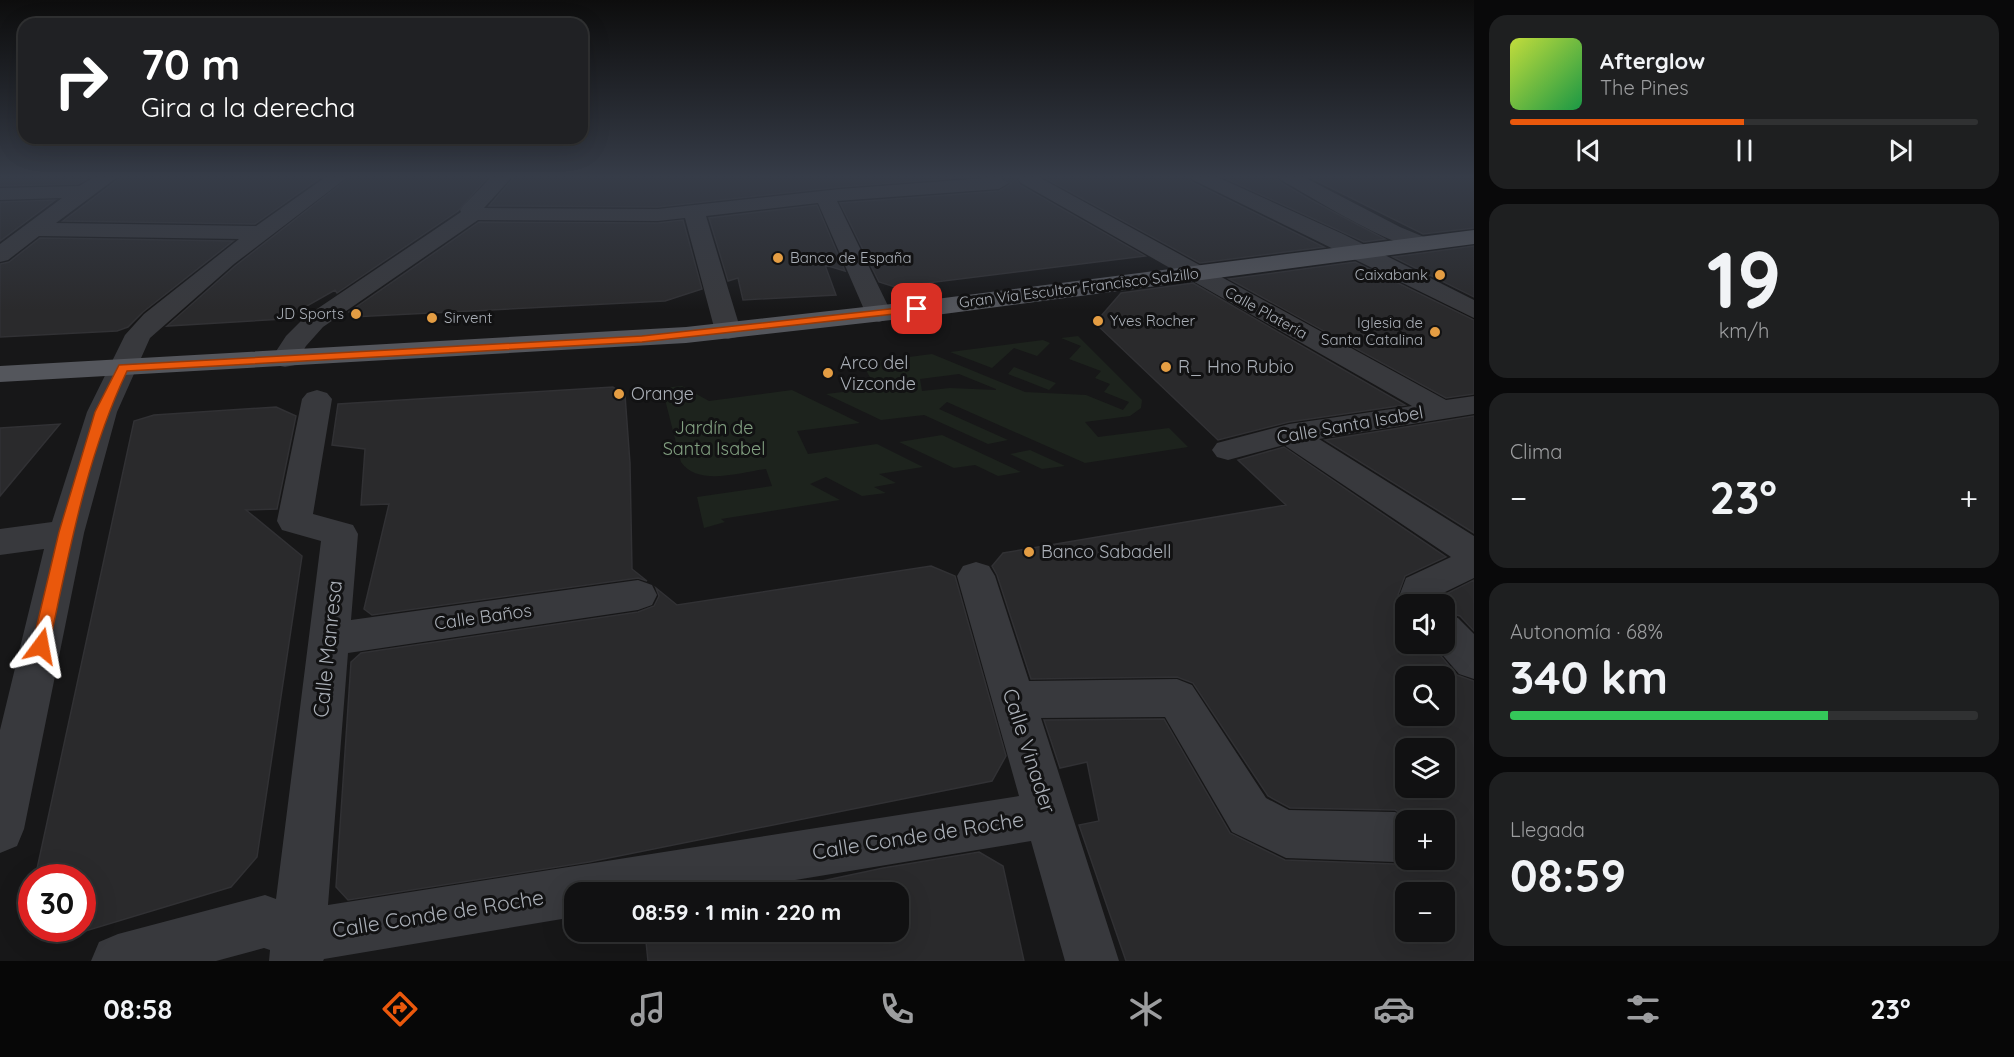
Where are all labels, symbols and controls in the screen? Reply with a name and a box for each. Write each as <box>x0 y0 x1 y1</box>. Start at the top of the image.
text: 70 m <box>141 38 240 91</box>
icon: right <box>42 42 120 120</box>
text: Afterglow <box>1600 47 1705 75</box>
text: The Pines <box>1600 75 1689 100</box>
text: Gira a la derecha <box>141 90 355 124</box>
icon: previous <box>1572 134 1605 167</box>
icon: pause <box>1728 134 1761 167</box>
icon: next <box>1884 134 1917 167</box>
text: 19 <box>1707 230 1781 328</box>
place label: Banco de España <box>790 248 912 267</box>
marker: Banco de España <box>771 251 785 265</box>
street label: Gran Vía Escultor Francisco Salzillo <box>958 263 1200 312</box>
place label: Caixabank <box>1355 265 1428 284</box>
marker: Caixabank <box>1433 268 1447 282</box>
street label: Calle Platería <box>1222 282 1311 343</box>
pin <box>891 283 942 334</box>
icon: arrive <box>900 292 933 325</box>
place label: JD Sports <box>276 304 344 323</box>
marker: JD Sports <box>349 307 363 321</box>
place label: Sirvent <box>444 308 492 327</box>
marker: Sirvent <box>425 311 439 325</box>
place label: Yves Rocher <box>1110 311 1196 330</box>
place label: Iglesia de Santa Catalina <box>1321 313 1423 349</box>
marker: Yves Rocher <box>1091 314 1105 328</box>
text: km/h <box>1719 318 1769 343</box>
marker: Iglesia de Santa Catalina <box>1428 325 1442 339</box>
place label: Arco del Vizconde <box>840 351 916 395</box>
place label: R_ Hno Rubio <box>1178 355 1294 378</box>
marker: R_ Hno Rubio <box>1159 360 1173 374</box>
marker: Arco del Vizconde <box>821 366 835 380</box>
place label: Orange <box>631 382 694 405</box>
marker: Orange <box>612 387 626 401</box>
street label: Calle Santa Isabel <box>1275 400 1425 449</box>
park label: Jardín de Santa Isabel <box>663 416 765 460</box>
text: Clima <box>1510 439 1562 464</box>
text: 23° <box>1710 469 1777 525</box>
text: − <box>1510 477 1527 518</box>
text: + <box>1959 477 1978 518</box>
place label: Banco Sabadell <box>1041 540 1171 563</box>
marker: Banco Sabadell <box>1022 545 1036 559</box>
street label: Calle Manresa <box>307 579 347 719</box>
map controls <box>1395 594 1455 942</box>
button: sound <box>1395 594 1455 654</box>
street label: Calle Baños <box>433 598 533 635</box>
position arrow <box>9 614 73 678</box>
text: Autonomía · 68% <box>1510 619 1663 644</box>
text: 340 km <box>1510 649 1668 705</box>
button: search <box>1395 666 1455 726</box>
street label: Calle Vinader <box>998 685 1062 816</box>
button: layers <box>1395 738 1455 798</box>
street label: Calle Conde de Roche <box>810 805 1026 865</box>
button: + <box>1395 810 1455 870</box>
text: Llegada <box>1510 817 1585 842</box>
text: 08:59 <box>1510 847 1626 903</box>
speed limit sign: 30 <box>18 864 96 942</box>
button: − <box>1395 882 1455 942</box>
street label: Calle Conde de Roche <box>330 883 546 943</box>
text: 08:59 · 1 min · 220 m <box>632 898 841 926</box>
icon: directions <box>379 988 421 1030</box>
icon: music <box>627 988 669 1030</box>
icon: phone <box>876 988 918 1030</box>
icon: climate <box>1125 988 1167 1030</box>
icon: car <box>1373 988 1415 1030</box>
icon: filters <box>1622 988 1664 1030</box>
text: 08:58 <box>103 992 172 1026</box>
text: 23° <box>1870 992 1911 1026</box>

